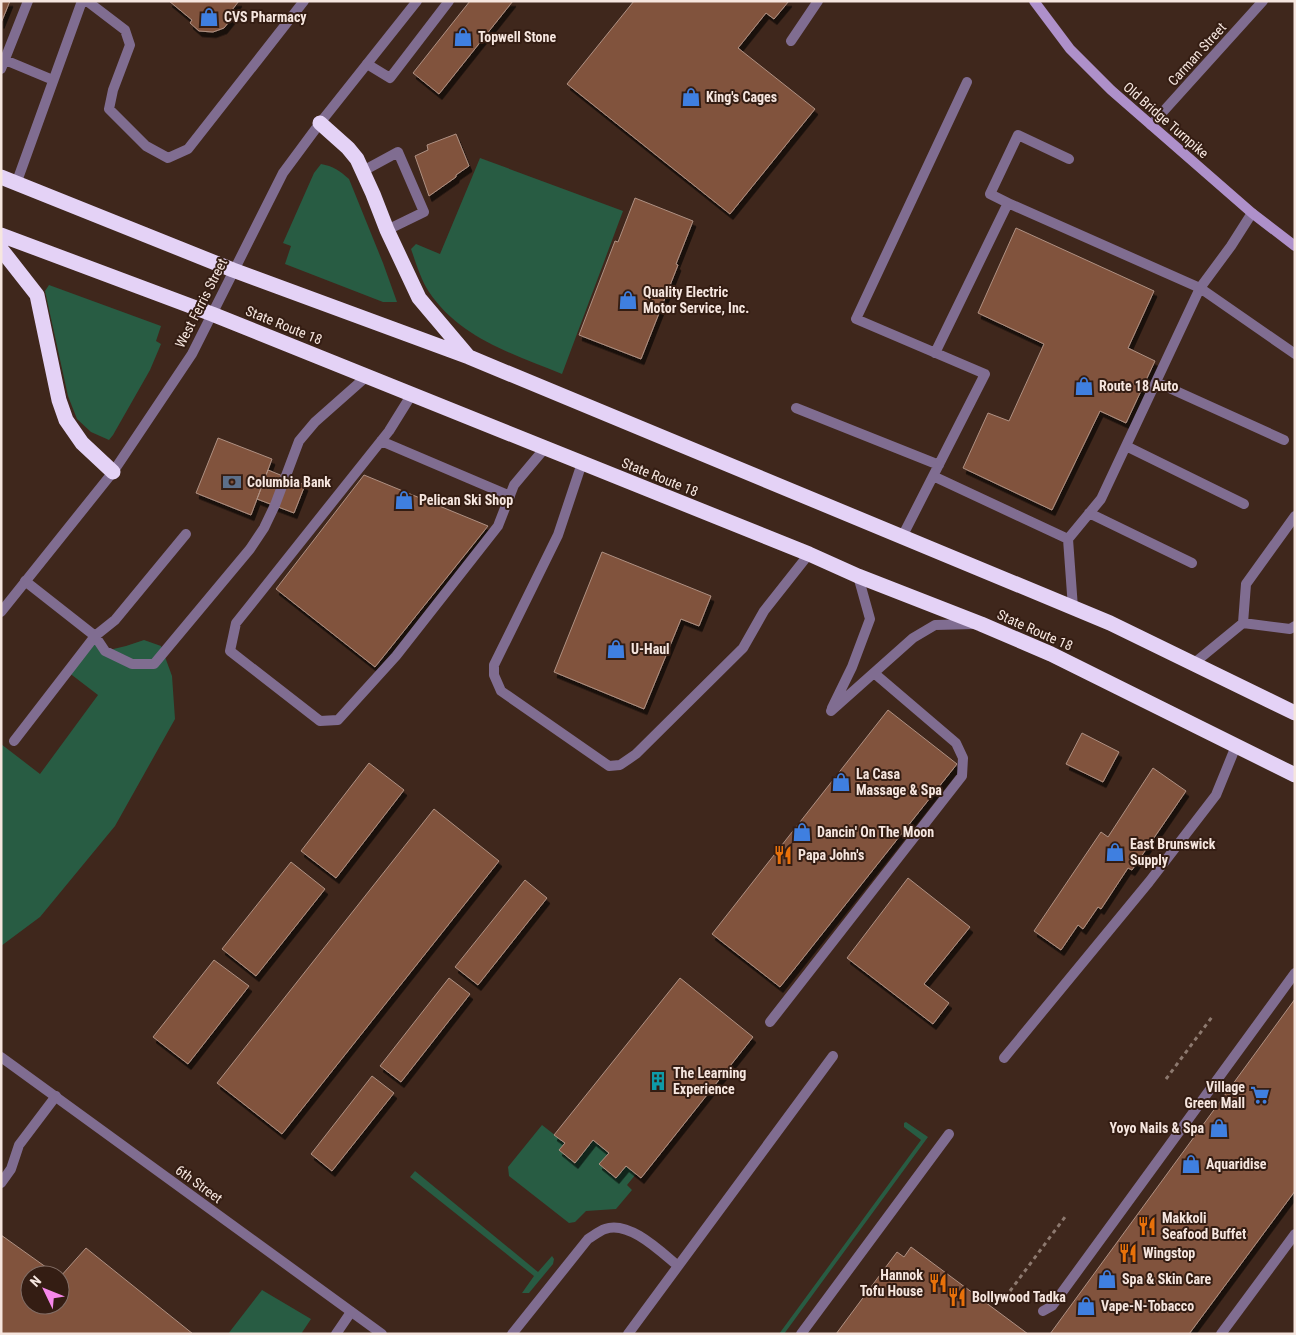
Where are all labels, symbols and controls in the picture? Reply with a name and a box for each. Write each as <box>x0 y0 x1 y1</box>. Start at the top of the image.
shop icon: CVS Pharmacy <box>198 6 220 28</box>
place label: CVS Pharmacy <box>224 9 307 25</box>
street label: Carman Street <box>1165 19 1229 89</box>
shop icon: Topwell Stone <box>452 26 474 48</box>
place label: Topwell Stone <box>478 29 556 45</box>
street label: Old Bridge Turnpike <box>1120 79 1212 162</box>
shop icon: King's Cages <box>680 86 702 108</box>
place label: King's Cages <box>706 89 777 105</box>
street label: West Ferris Street <box>172 256 230 350</box>
place label: Quality Electric Motor Service, Inc. <box>643 284 749 316</box>
shop icon: Quality Electric Motor Service, Inc. <box>617 289 639 311</box>
street label: State Route 18 <box>243 302 325 348</box>
shop icon: Route 18 Auto <box>1073 375 1095 397</box>
place label: Route 18 Auto <box>1099 378 1178 394</box>
street label: State Route 18 <box>619 454 701 500</box>
bank icon: Columbia Bank <box>221 471 243 493</box>
place label: Columbia Bank <box>247 474 331 490</box>
shop icon: Pelican Ski Shop <box>393 489 415 511</box>
place label: Pelican Ski Shop <box>419 492 513 508</box>
street label: State Route 18 <box>995 606 1075 654</box>
shop icon: U-Haul <box>605 638 627 660</box>
place label: U-Haul <box>631 641 670 657</box>
place label: La Casa Massage & Spa <box>856 766 942 798</box>
shop icon: La Casa Massage & Spa <box>830 771 852 793</box>
shop icon: Dancin' On The Moon <box>791 821 813 843</box>
place label: Dancin' On The Moon <box>817 824 934 840</box>
place label: East Brunswick Supply <box>1130 836 1216 868</box>
shop icon: East Brunswick Supply <box>1104 841 1126 863</box>
restaurant icon: Papa John's <box>772 844 794 866</box>
place label: Papa John's <box>798 847 864 863</box>
place label: The Learning Experience <box>673 1065 746 1097</box>
building icon: The Learning Experience <box>647 1070 669 1092</box>
place label: Village Green Mall <box>1185 1079 1245 1111</box>
supermarket icon: Village Green Mall <box>1249 1084 1271 1106</box>
shop icon: Yoyo Nails & Spa <box>1208 1117 1230 1139</box>
place label: Yoyo Nails & Spa <box>1109 1120 1204 1136</box>
shop icon: Aquaridise <box>1180 1153 1202 1175</box>
place label: Aquaridise <box>1206 1156 1267 1172</box>
street label: 6th Street <box>173 1162 225 1206</box>
place label: Makkoli Seafood Buffet <box>1162 1210 1246 1242</box>
restaurant icon: Makkoli Seafood Buffet <box>1136 1215 1158 1237</box>
restaurant icon: Wingstop <box>1117 1242 1139 1264</box>
place label: Wingstop <box>1143 1245 1195 1261</box>
north arrow <box>20 1265 70 1315</box>
place label: Hannok Tofu House <box>860 1267 923 1299</box>
shop icon: Spa & Skin Care <box>1096 1268 1118 1290</box>
place label: Spa & Skin Care <box>1122 1271 1212 1287</box>
restaurant icon: Hannok Tofu House <box>927 1272 949 1294</box>
text: N <box>27 1273 44 1290</box>
restaurant icon: Bollywood Tadka <box>946 1286 968 1308</box>
place label: Bollywood Tadka <box>972 1289 1066 1305</box>
shop icon: Vape-N-Tobacco <box>1075 1295 1097 1317</box>
place label: Vape-N-Tobacco <box>1101 1298 1194 1314</box>

